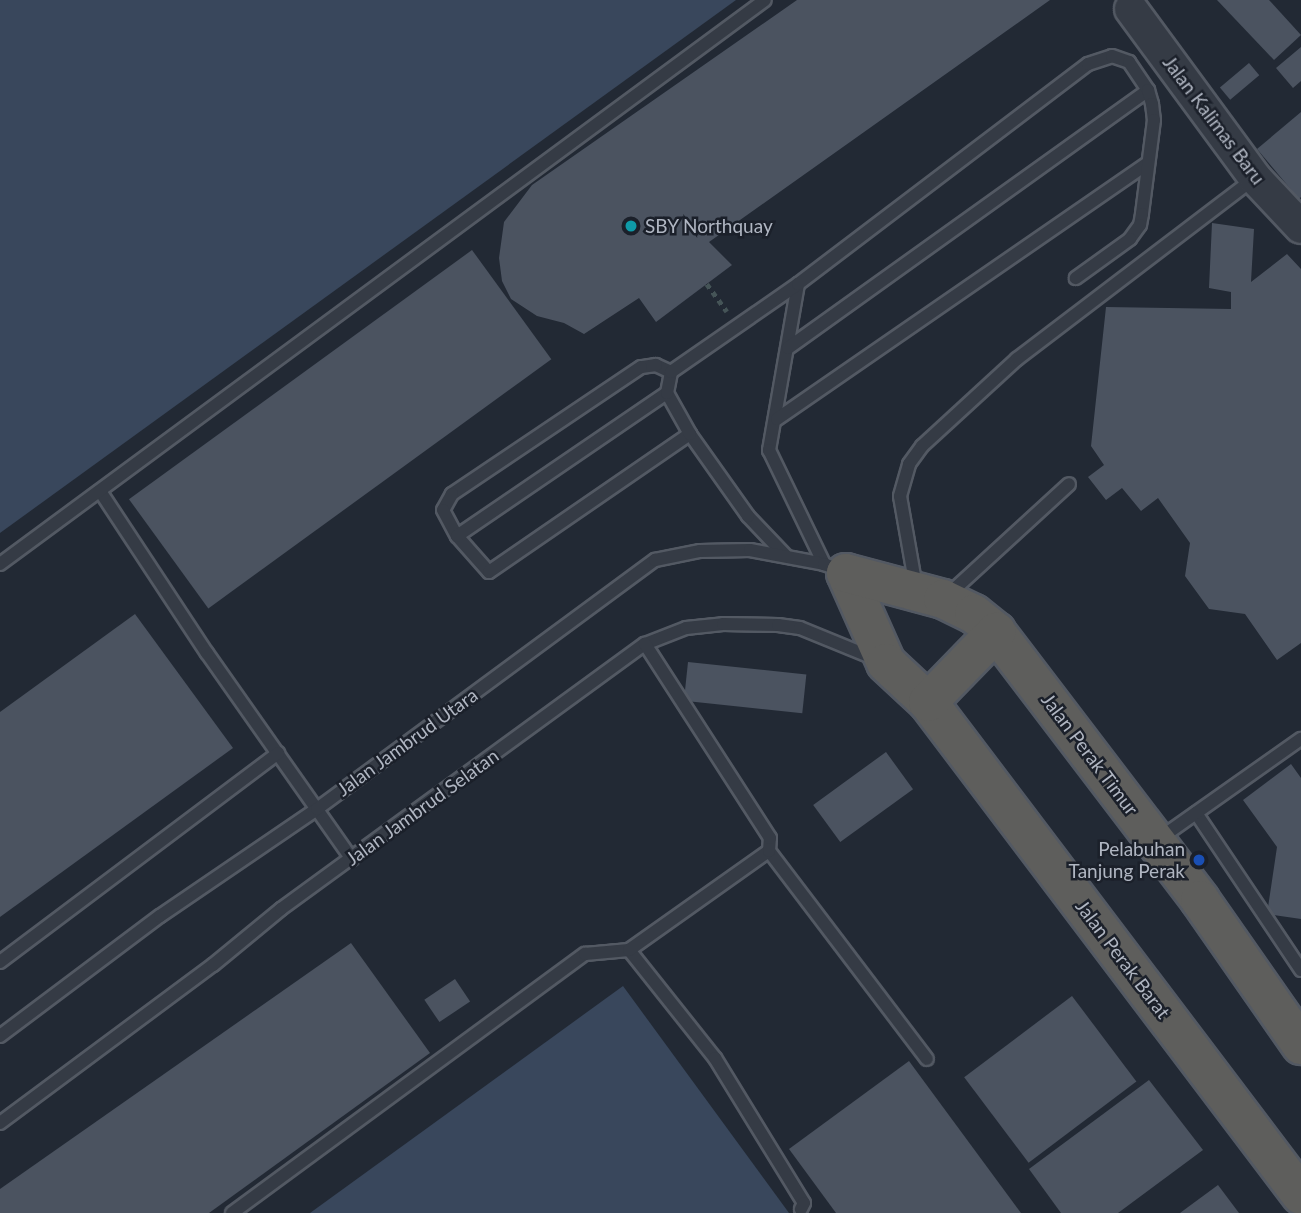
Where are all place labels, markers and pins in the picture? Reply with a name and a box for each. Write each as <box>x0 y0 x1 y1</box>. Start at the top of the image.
place label: SBY Northquay <box>645 215 773 237</box>
marker: SBY Northquay <box>623 218 639 234</box>
place label: Pelabuhan Tanjung Perak <box>1069 838 1185 882</box>
marker: Pelabuhan Tanjung Perak <box>1191 852 1207 868</box>

